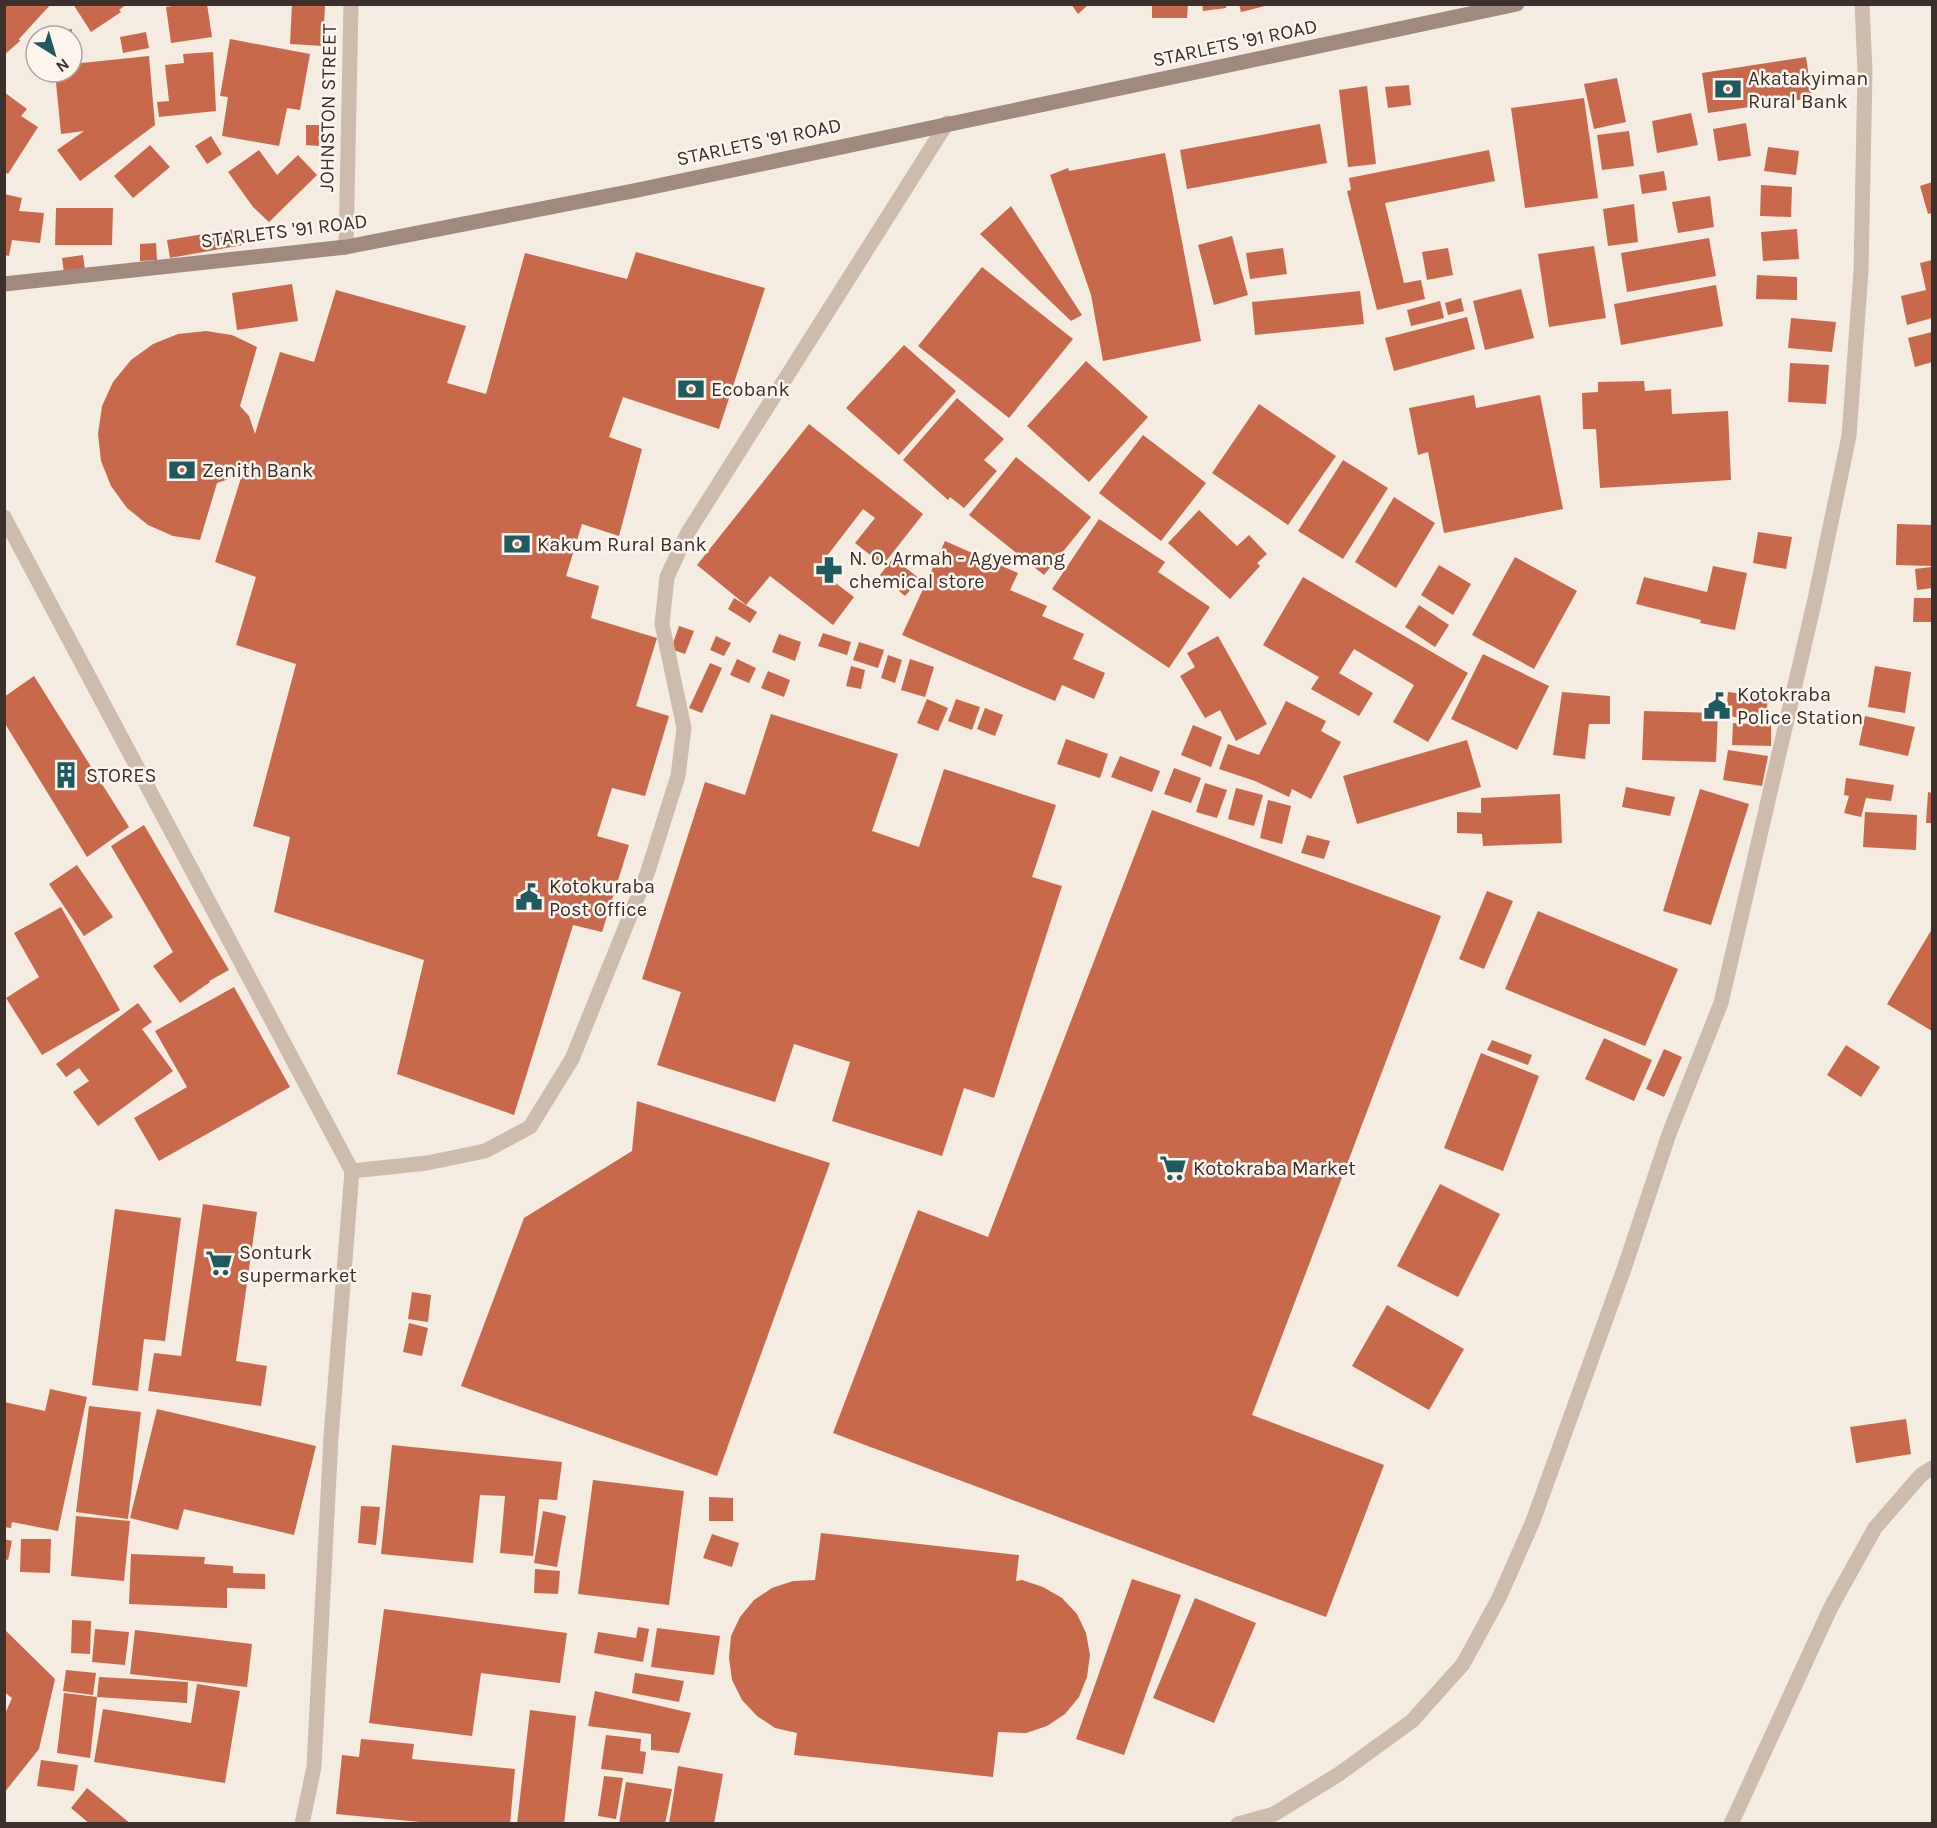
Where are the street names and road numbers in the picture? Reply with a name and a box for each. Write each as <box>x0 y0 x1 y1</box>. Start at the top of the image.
street label: STARLETS '91 ROAD <box>1150 14 1320 72</box>
street label: JOHNSTON STREET <box>315 24 341 192</box>
street label: STARLETS '91 ROAD <box>674 113 844 171</box>
street label: STARLETS '91 ROAD <box>199 209 369 253</box>

